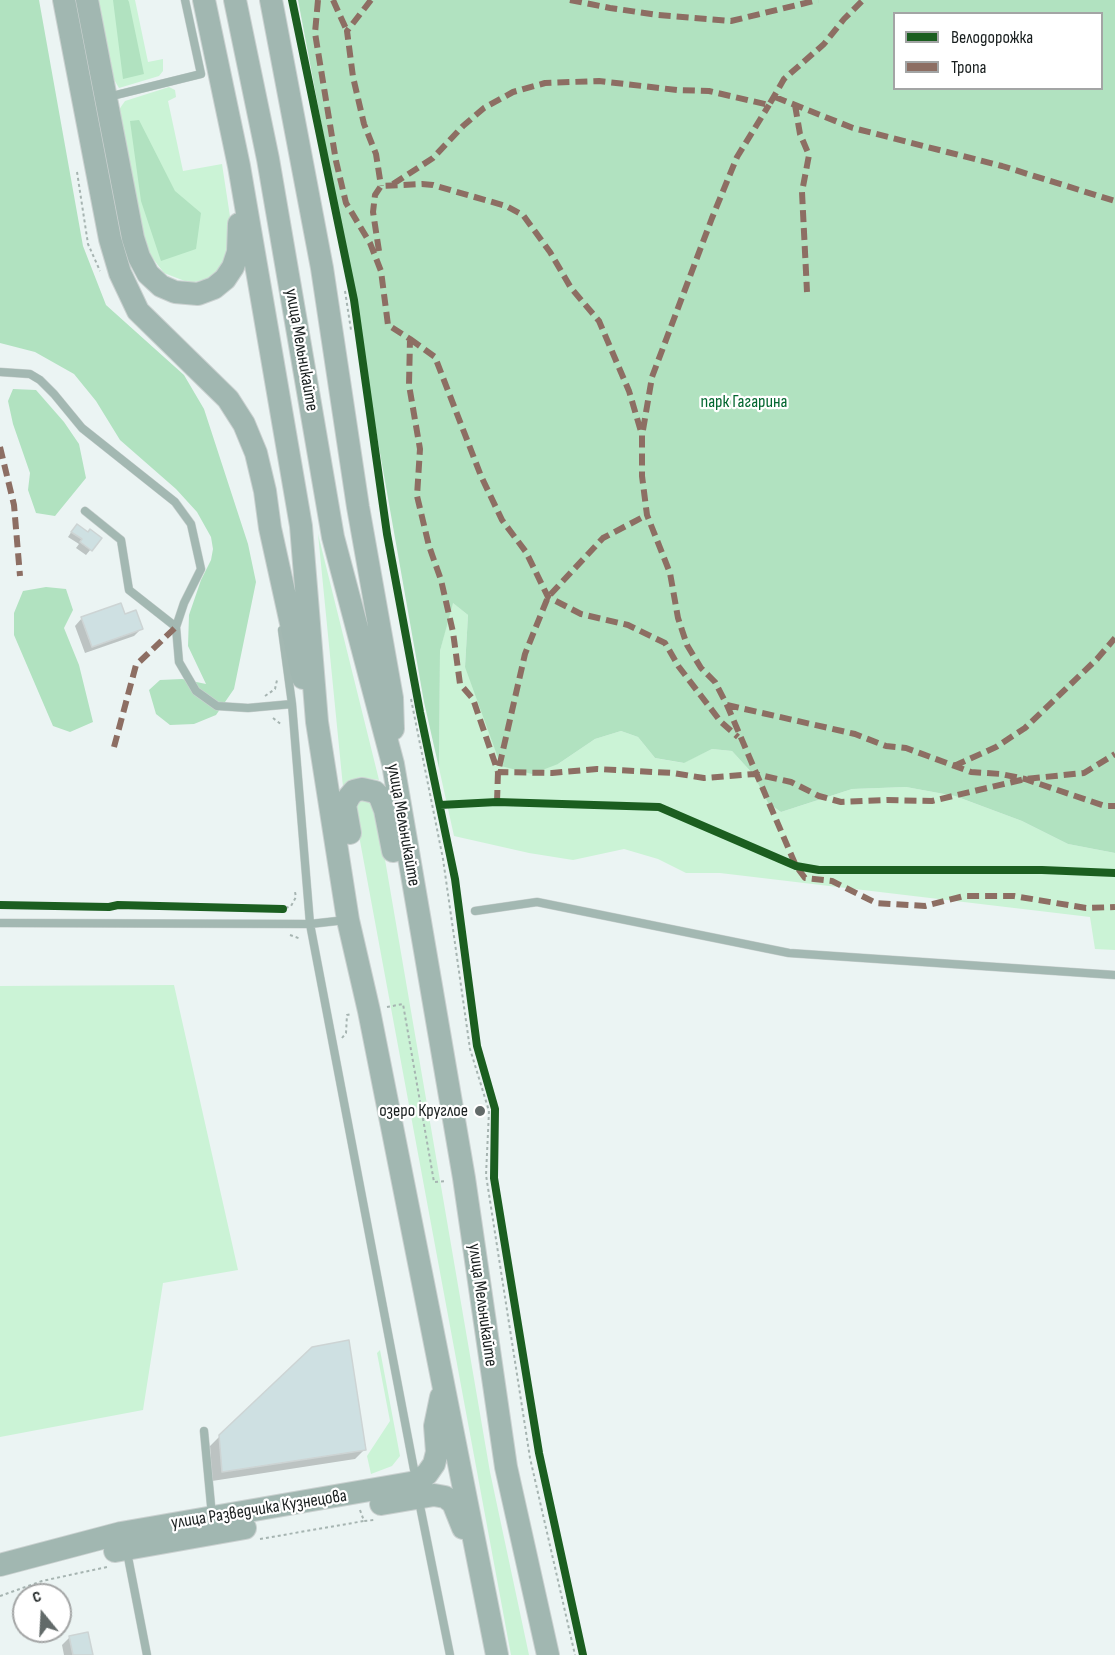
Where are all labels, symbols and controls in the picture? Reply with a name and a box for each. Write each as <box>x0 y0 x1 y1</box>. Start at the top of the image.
legend <box>893 12 1103 90</box>
text: Велодорожка <box>951 27 1033 48</box>
text: Тропа <box>951 57 987 78</box>
street label: улица Мельникайте <box>280 287 322 413</box>
park label: парк Гагарина <box>700 391 788 413</box>
street label: улица Мельникайте <box>382 762 424 888</box>
place label: озеро Круглое <box>379 1100 468 1122</box>
marker: озеро Круглое <box>473 1104 487 1118</box>
street label: улица Мельникайте <box>463 1242 501 1368</box>
street label: улица Разведчика Кузнецова <box>170 1485 348 1535</box>
north arrow <box>12 1583 72 1643</box>
text: С <box>30 1587 44 1608</box>

